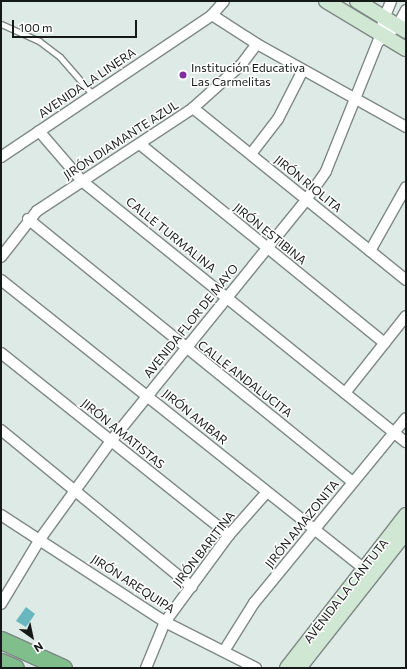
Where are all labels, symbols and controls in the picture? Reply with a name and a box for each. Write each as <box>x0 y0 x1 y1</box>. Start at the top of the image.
scale bar <box>14 12 139 38</box>
text: 100 m <box>19 20 53 34</box>
street label: AVENIDA LA LINERA <box>36 45 138 121</box>
place label: Institución Educativa Las Carmelitas <box>191 61 305 89</box>
marker: Institución Educativa Las Carmelitas <box>178 70 188 80</box>
street label: JIRÓN DIAMANTE AZUL <box>61 97 181 183</box>
street label: JIRÓN RIOLITA <box>272 153 344 215</box>
street label: CALLE TURMALINA <box>123 194 219 276</box>
street label: JIRÓN ESTIBINA <box>231 200 309 268</box>
street label: AVENIDA FLOR DE MAYO <box>141 261 241 381</box>
street label: CALLE ANDALUCITA <box>195 338 295 420</box>
street label: JIRÓN AMBAR <box>160 386 230 448</box>
street label: JIRÓN AMATISTAS <box>79 396 167 472</box>
street label: JIRÓN AMAZONITA <box>262 477 342 571</box>
street label: JIRÓN BARITINA <box>170 508 238 590</box>
street label: AVENIDA LA CANTUTA <box>301 536 391 646</box>
street label: JIRÓN AREQUIPA <box>89 552 177 616</box>
north arrow <box>12 617 52 657</box>
text: N <box>32 640 46 655</box>

